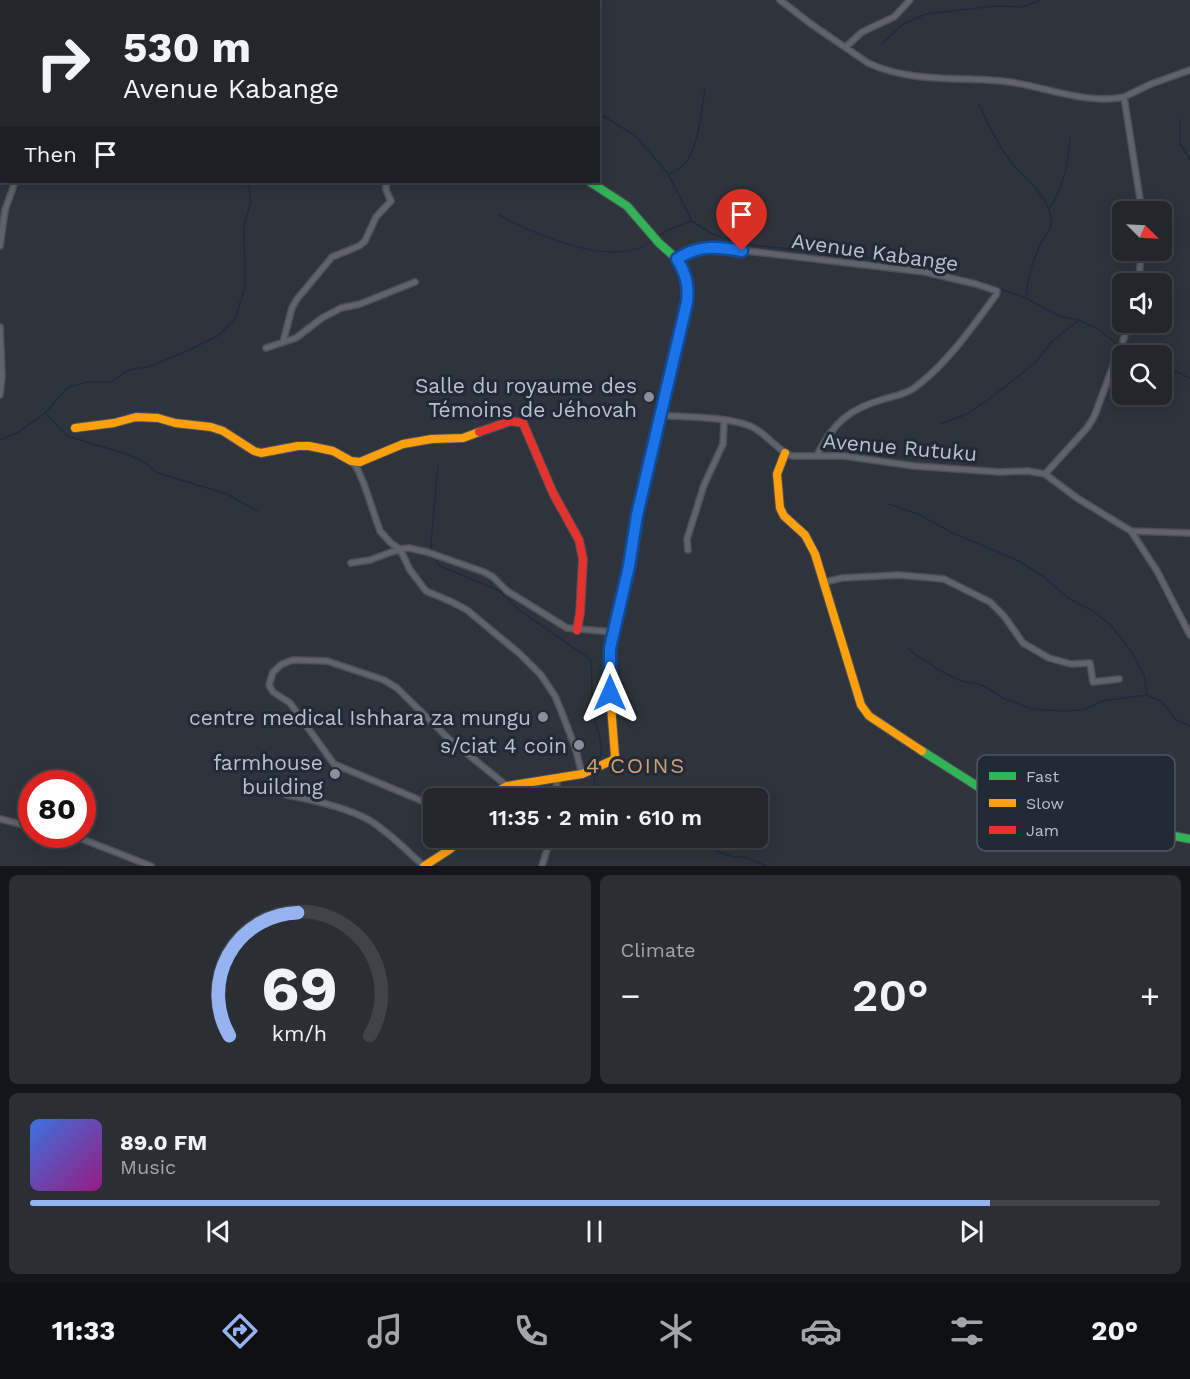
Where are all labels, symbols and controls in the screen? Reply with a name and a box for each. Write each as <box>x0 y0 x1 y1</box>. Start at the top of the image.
text: 530 m <box>123 23 251 72</box>
icon: right <box>24 24 102 102</box>
text: Avenue Kabange <box>123 73 339 105</box>
icon: arrive <box>89 138 122 171</box>
text: Then <box>24 142 77 167</box>
pin <box>716 189 767 251</box>
icon: arrive <box>725 198 758 231</box>
north arrow <box>1112 201 1172 261</box>
map controls <box>1112 201 1172 405</box>
street label: Avenue Kabange <box>790 228 960 276</box>
button: sound <box>1112 273 1172 333</box>
button: search <box>1112 345 1172 405</box>
place label: Salle du royaume des Témoins de Jéhovah <box>415 373 637 422</box>
marker: Salle du royaume des Témoins de Jéhovah <box>642 390 656 404</box>
street label: Avenue Rutuku <box>822 428 978 466</box>
position arrow <box>578 661 642 725</box>
place label: centre medical Ishhara za mungu <box>189 705 531 730</box>
marker: centre medical Ishhara za mungu <box>536 710 550 724</box>
place label: s/ciat 4 coin <box>440 733 567 758</box>
marker: s/ciat 4 coin <box>572 738 586 752</box>
place label: farmhouse building <box>213 750 324 799</box>
district label: 4 COINS <box>586 753 686 778</box>
legend <box>977 755 1175 851</box>
marker: farmhouse building <box>328 767 342 781</box>
text: Fast <box>1026 767 1059 786</box>
speed limit sign: 80 <box>18 770 96 848</box>
text: Slow <box>1026 794 1064 813</box>
text: 11:35 · 2 min · 610 m <box>489 805 702 830</box>
text: Jam <box>1026 821 1059 840</box>
text: Climate <box>621 938 696 962</box>
text: 69 <box>261 952 338 1025</box>
text: 20° <box>852 969 929 1022</box>
text: − <box>621 976 640 1015</box>
text: + <box>1140 976 1160 1015</box>
text: km/h <box>272 1022 327 1047</box>
text: 89.0 FM <box>120 1130 207 1155</box>
text: Music <box>120 1155 176 1179</box>
icon: previous <box>202 1215 235 1248</box>
icon: pause <box>578 1215 611 1248</box>
icon: next <box>955 1215 988 1248</box>
icon: directions <box>219 1310 261 1352</box>
icon: music <box>364 1310 406 1352</box>
icon: phone <box>510 1310 552 1352</box>
icon: climate <box>655 1310 697 1352</box>
icon: car <box>800 1310 842 1352</box>
icon: filters <box>946 1310 988 1352</box>
text: 11:33 <box>52 1315 115 1347</box>
text: 20° <box>1091 1315 1138 1347</box>

